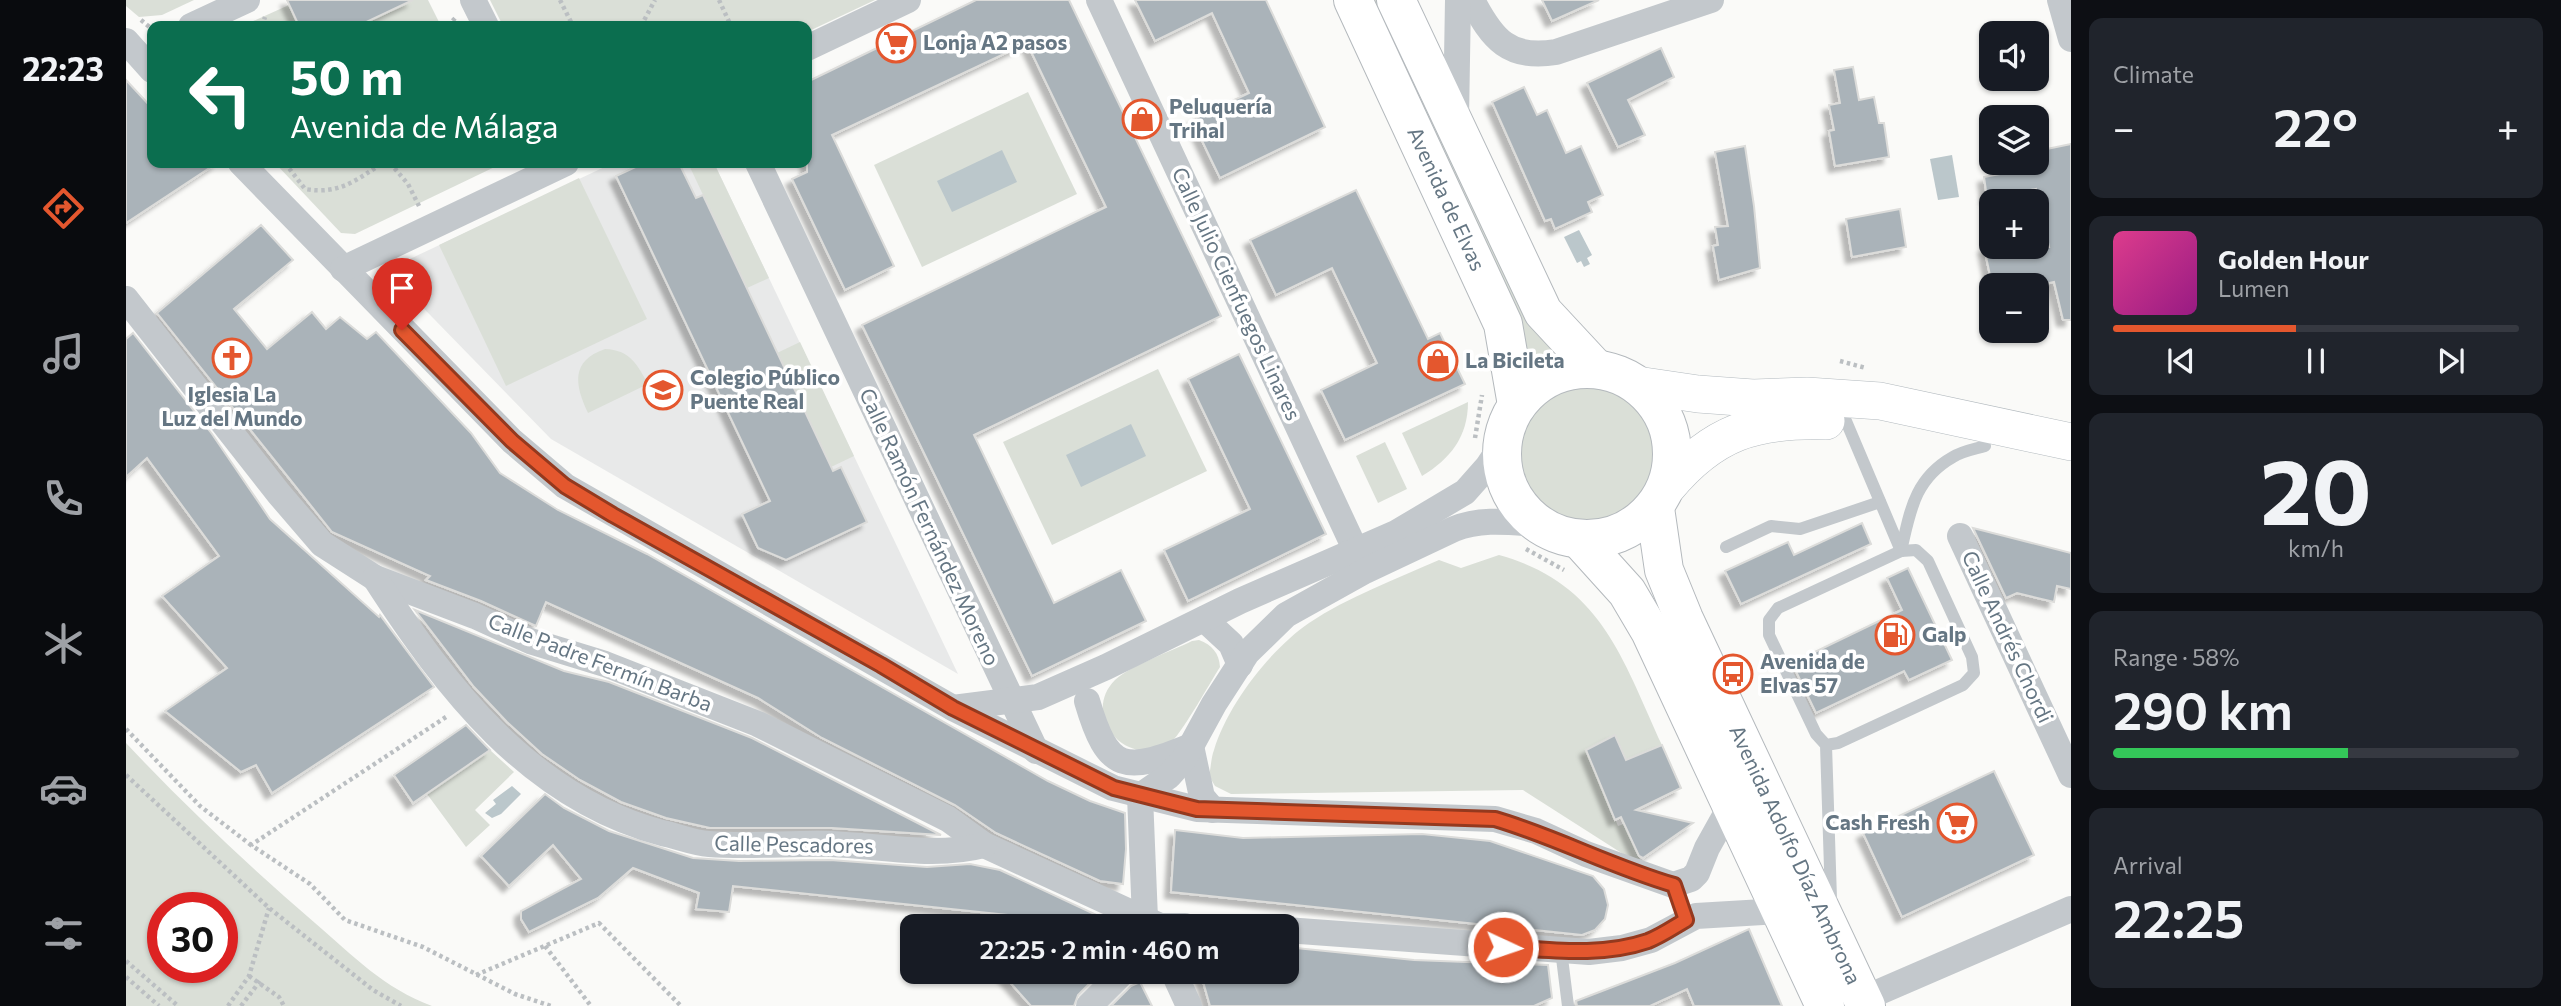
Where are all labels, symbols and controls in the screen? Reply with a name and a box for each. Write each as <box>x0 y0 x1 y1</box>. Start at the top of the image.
map controls <box>1979 21 2049 343</box>
button: sound <box>1979 21 2049 91</box>
supermarket icon: Lonja A2 pasos <box>875 22 917 64</box>
place label: Lonja A2 pasos <box>923 29 1067 54</box>
text: 50 m <box>290 45 403 105</box>
text: 22:23 <box>22 48 104 88</box>
icon: left <box>175 49 266 140</box>
text: Climate <box>2113 60 2194 88</box>
place label: Peluquería Trihal <box>1169 93 1272 142</box>
text: 22° <box>2273 94 2358 158</box>
shop icon: Peluquería Trihal <box>1121 98 1163 140</box>
text: − <box>2113 103 2135 150</box>
text: + <box>2497 103 2519 150</box>
text: Avenida de Málaga <box>290 105 559 145</box>
button: layers <box>1979 105 2049 175</box>
street label: Avenida de Elvas <box>1403 122 1492 274</box>
street label: Calle Julio Cienfuegos Linares <box>1168 163 1307 424</box>
icon: directions <box>39 184 88 233</box>
button: + <box>1979 189 2049 259</box>
text: Golden Hour <box>2218 243 2369 274</box>
pin <box>372 258 432 330</box>
icon: arrive <box>383 269 421 307</box>
button: − <box>1979 273 2049 343</box>
text: Lumen <box>2218 274 2289 302</box>
icon: music <box>39 329 88 378</box>
church icon: Iglesia La Luz del Mundo <box>211 337 253 379</box>
shop icon: La Bicileta <box>1417 340 1459 382</box>
icon: previous <box>2162 342 2200 380</box>
icon: pause <box>2297 342 2335 380</box>
icon: next <box>2432 342 2470 380</box>
place label: La Bicileta <box>1465 347 1565 372</box>
place label: Colegio Público Puente Real <box>690 364 840 413</box>
school or university icon: Colegio Público Puente Real <box>642 369 684 411</box>
place label: Iglesia La Luz del Mundo <box>161 381 303 430</box>
street label: Calle Ramón Fernández Moreno <box>855 384 1006 669</box>
text: 20 <box>2260 432 2372 544</box>
icon: phone <box>39 474 88 523</box>
text: km/h <box>2288 534 2344 562</box>
street label: Calle Andrés Chordi <box>1958 546 2059 726</box>
street label: Calle Padre Fermín Barba <box>485 607 716 716</box>
fuel station icon: Galp <box>1874 614 1916 656</box>
icon: climate <box>39 619 88 668</box>
place label: Galp <box>1922 621 1967 646</box>
text: Range · 58% <box>2113 643 2240 671</box>
place label: Avenida de Elvas 57 <box>1760 648 1865 697</box>
bus stop icon: Avenida de Elvas 57 <box>1712 653 1754 695</box>
text: 290 km <box>2113 677 2293 741</box>
street label: Avenida Adolfo Díaz Ambrona <box>1725 721 1868 988</box>
icon: car <box>39 764 88 813</box>
supermarket icon: Cash Fresh <box>1936 802 1978 844</box>
place label: Cash Fresh <box>1825 809 1930 834</box>
street label: Calle Pescadores <box>714 830 874 857</box>
text: Arrival <box>2113 851 2183 879</box>
text: 22:25 <box>2113 885 2244 949</box>
speed limit sign: 30 <box>147 892 238 983</box>
icon: filters <box>39 909 88 958</box>
position arrow <box>1466 910 1540 984</box>
text: 22:25 · 2 min · 460 m <box>980 933 1219 964</box>

